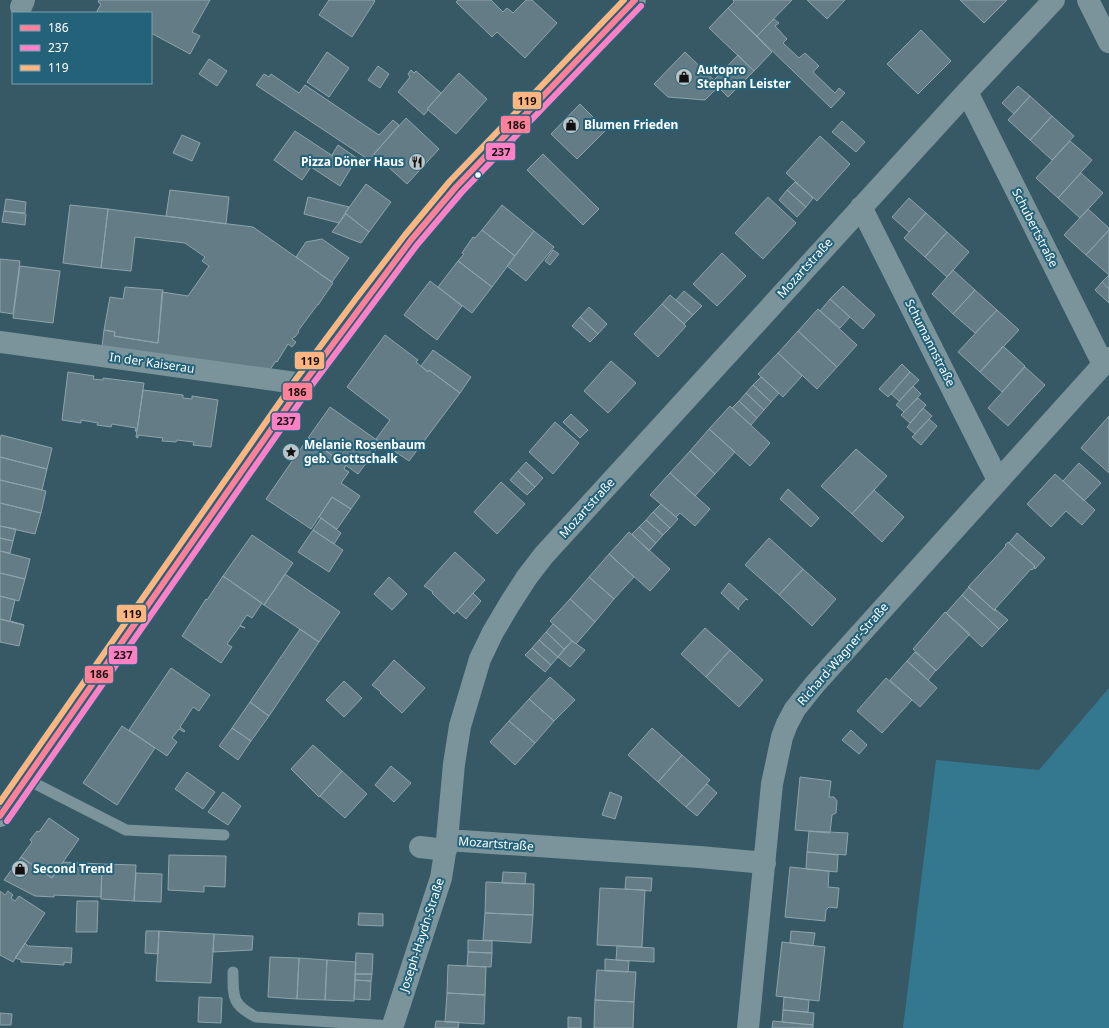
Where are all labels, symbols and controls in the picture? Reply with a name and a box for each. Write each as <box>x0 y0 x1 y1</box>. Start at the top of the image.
legend <box>12 12 152 84</box>
text: 186 <box>48 19 69 36</box>
text: 237 <box>48 39 69 56</box>
text: 119 <box>48 59 69 76</box>
place label: Autopro Stephan Leister <box>697 61 791 92</box>
shop icon: Autopro Stephan Leister <box>674 67 694 87</box>
line badge: 119 <box>512 91 542 110</box>
text: 119 <box>518 93 536 108</box>
line badge: 186 <box>500 115 531 134</box>
shop icon: Blumen Frieden <box>561 115 581 135</box>
place label: Blumen Frieden <box>584 116 678 133</box>
text: 186 <box>507 117 525 132</box>
line badge: 237 <box>485 142 516 161</box>
text: 237 <box>492 144 510 159</box>
restaurant icon: Pizza Döner Haus <box>407 152 427 172</box>
place label: Pizza Döner Haus <box>301 153 404 170</box>
unlabelled marker <box>473 170 483 180</box>
street label: Schubertstraße <box>1008 185 1063 270</box>
street label: Mozartstraße <box>773 234 836 301</box>
street label: Schumannstraße <box>901 296 960 390</box>
street label: In der Kaiserau <box>109 348 196 377</box>
line badge: 119 <box>294 351 325 370</box>
text: 119 <box>301 353 319 368</box>
line badge: 186 <box>282 382 313 401</box>
text: 186 <box>288 384 306 399</box>
line badge: 237 <box>271 412 301 431</box>
text: 237 <box>277 413 295 428</box>
place label: Melanie Rosenbaum geb. Gottschalk <box>304 436 426 467</box>
place icon: Melanie Rosenbaum geb. Gottschalk <box>281 442 301 462</box>
street label: Mozartstraße <box>555 474 618 541</box>
street label: Richard-Wagner-Straße <box>793 598 892 709</box>
line badge: 119 <box>116 604 147 623</box>
text: 119 <box>123 606 141 621</box>
line badge: 237 <box>108 645 138 665</box>
text: 237 <box>114 647 132 662</box>
line badge: 186 <box>84 665 114 684</box>
text: 186 <box>90 666 108 681</box>
street label: Mozartstraße <box>458 832 535 855</box>
shop icon: Second Trend <box>10 859 30 879</box>
place label: Second Trend <box>33 860 113 877</box>
street label: Joseph-Haydn-Straße <box>395 875 448 995</box>

